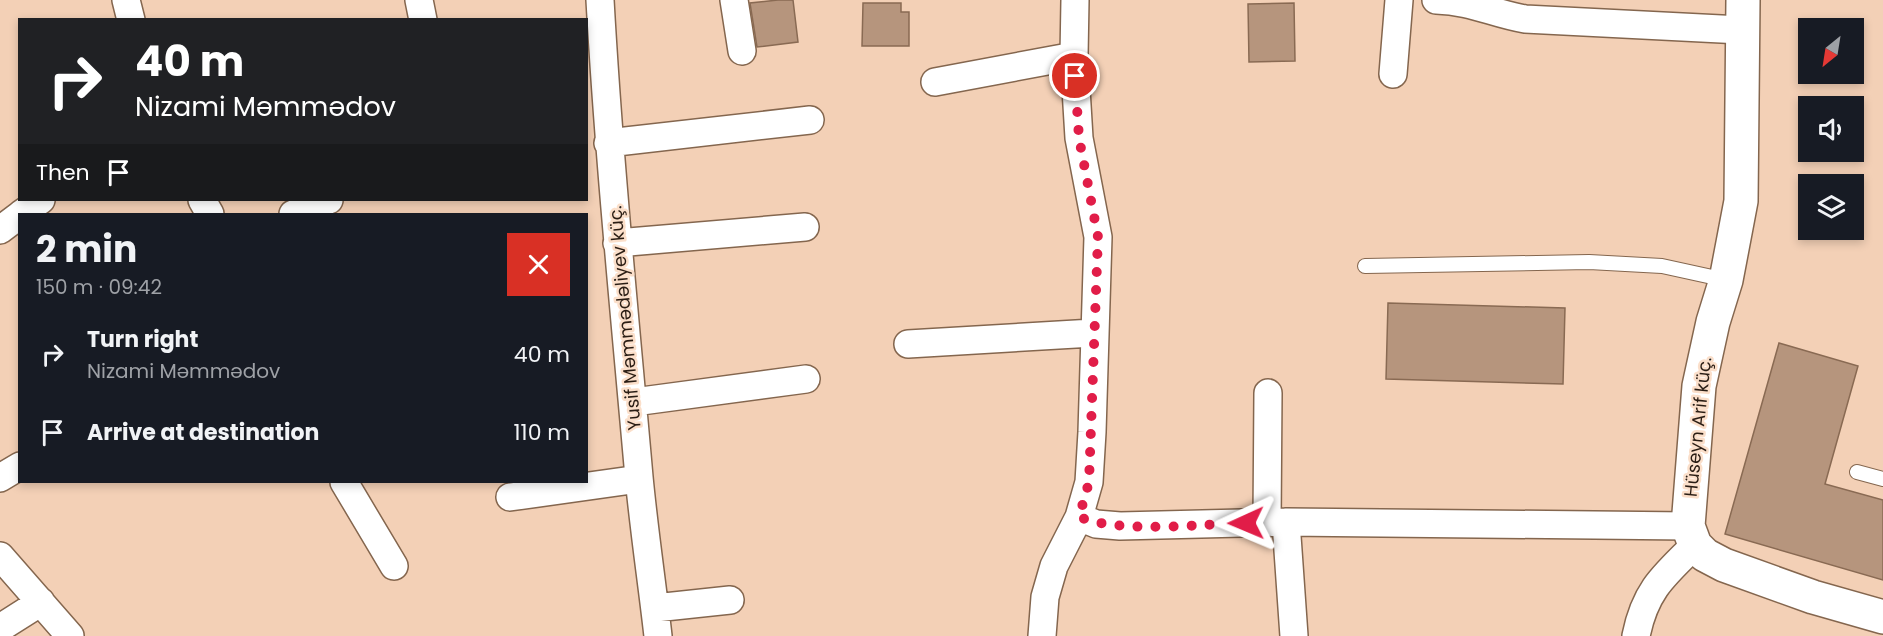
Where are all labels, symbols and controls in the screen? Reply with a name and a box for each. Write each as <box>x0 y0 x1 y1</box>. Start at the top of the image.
north arrow <box>1798 18 1864 84</box>
map controls <box>1798 18 1864 240</box>
text: 40 m <box>135 32 244 91</box>
icon: right <box>36 42 114 120</box>
pin <box>1049 50 1100 101</box>
icon: arrive <box>1058 59 1091 92</box>
text: Nizami Məmmədov <box>135 88 396 125</box>
button: sound <box>1798 96 1864 162</box>
icon: arrive <box>102 156 135 189</box>
text: Then <box>36 157 90 188</box>
button: layers <box>1798 174 1864 240</box>
street label: Yusif Məmmədəliyev küç. <box>602 205 647 431</box>
text: 2 min <box>36 224 137 275</box>
button: close <box>507 233 570 296</box>
text: 150 m · 09:42 <box>36 273 162 301</box>
text: Turn right <box>87 324 198 355</box>
icon: right <box>36 338 69 371</box>
text: 40 m <box>514 339 570 370</box>
street label: Hüseyn Arif küç. <box>1678 356 1717 498</box>
text: Nizami Məmmədov <box>87 357 280 385</box>
icon: arrive <box>36 416 69 449</box>
text: Arrive at destination <box>87 417 319 448</box>
text: 110 m <box>514 417 570 448</box>
position arrow <box>1214 491 1278 555</box>

